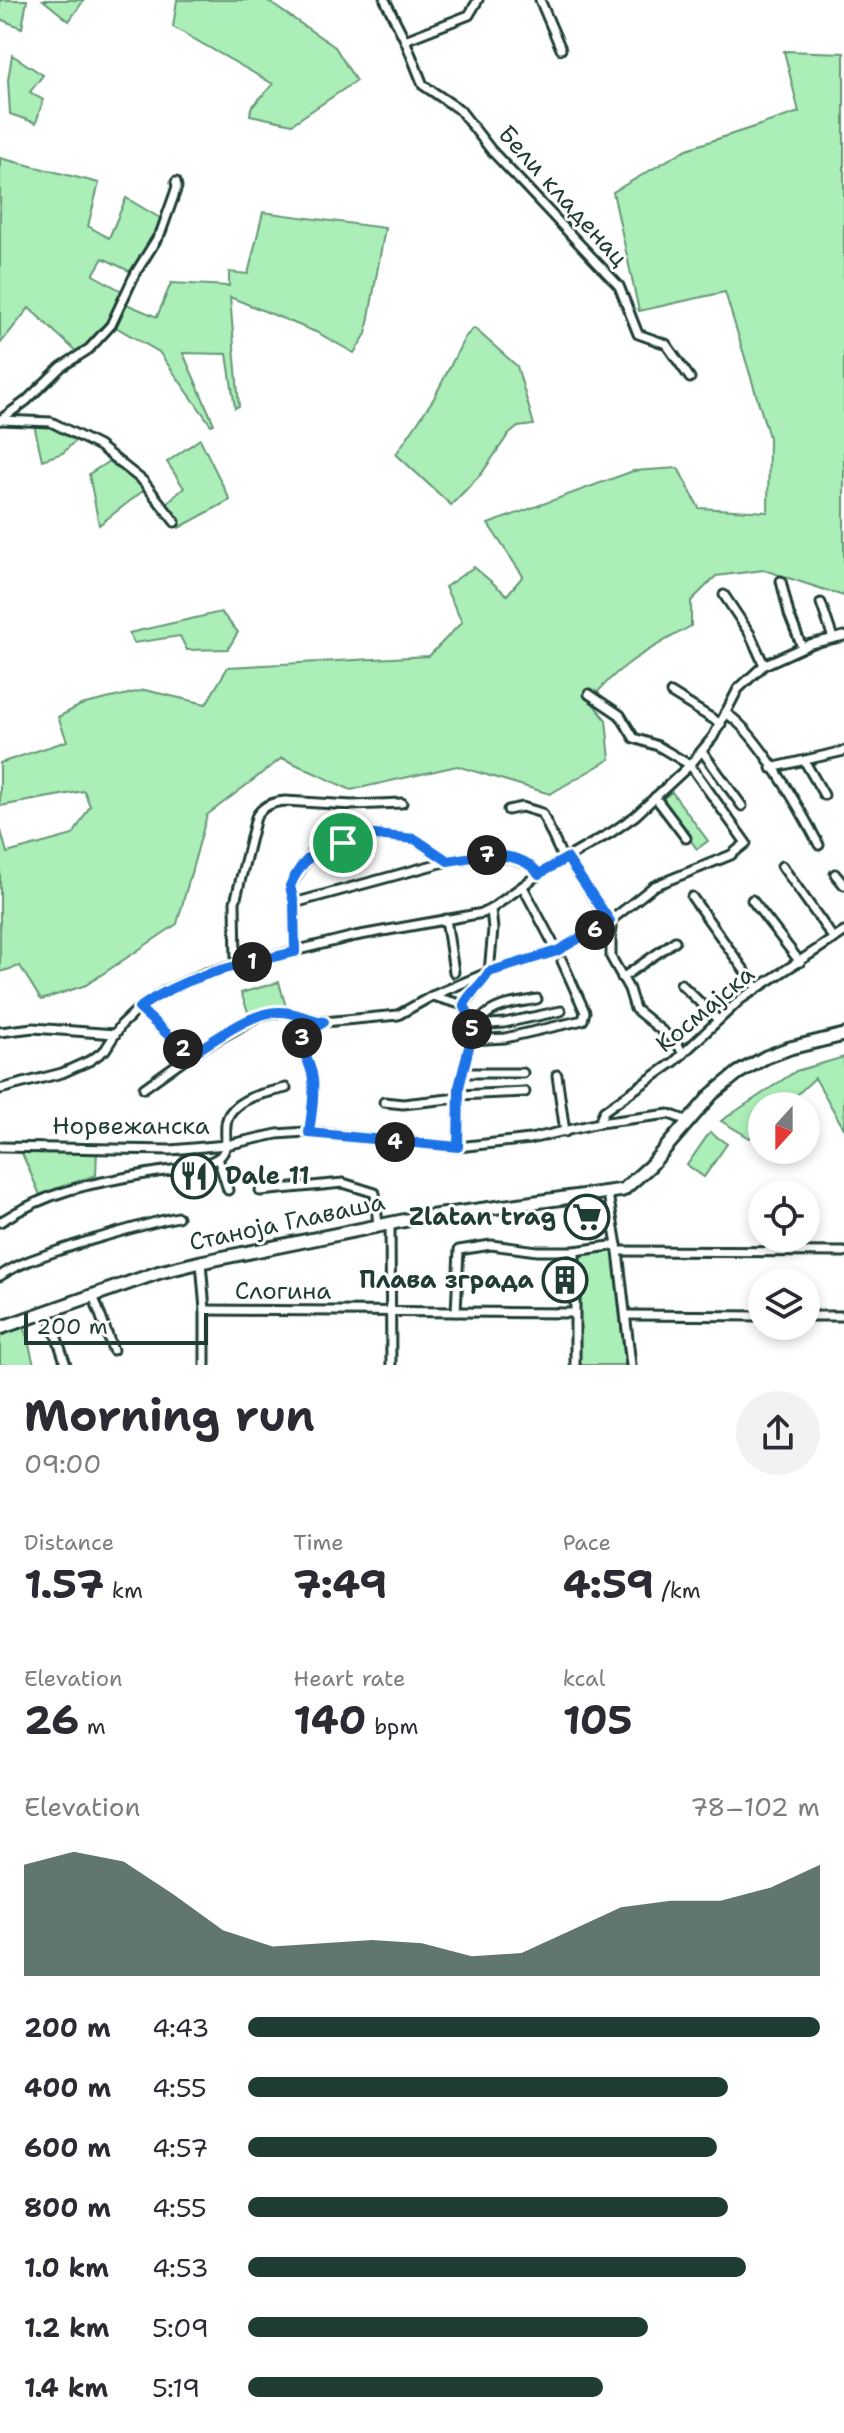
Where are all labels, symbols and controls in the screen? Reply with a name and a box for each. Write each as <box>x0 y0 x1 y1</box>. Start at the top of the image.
street label: Бели кладенац <box>491 118 635 274</box>
pin <box>309 809 377 877</box>
icon: arrive <box>321 821 365 865</box>
pin: 7 <box>467 835 507 875</box>
text: 7 <box>479 840 495 869</box>
pin: 6 <box>575 910 615 950</box>
text: 6 <box>587 915 603 944</box>
pin: 1 <box>232 942 272 982</box>
text: 1 <box>247 947 257 976</box>
street label: Космајска <box>649 958 761 1060</box>
pin: 5 <box>452 1009 492 1049</box>
text: 5 <box>465 1014 479 1043</box>
pin: 3 <box>282 1018 322 1058</box>
text: 3 <box>294 1023 310 1052</box>
pin: 2 <box>163 1029 203 1069</box>
text: 2 <box>175 1034 191 1063</box>
north arrow <box>748 1092 820 1164</box>
map controls <box>748 1092 820 1340</box>
street label: Норвежанска <box>52 1110 210 1142</box>
pin: 4 <box>375 1122 415 1162</box>
text: 4 <box>387 1127 403 1156</box>
restaurant icon: Dale 11 <box>170 1152 218 1200</box>
place label: Dale 11 <box>225 1160 310 1192</box>
button: locate <box>748 1180 820 1252</box>
street label: Станоја Главаша <box>186 1186 388 1258</box>
supermarket icon: Zlatan trag <box>563 1193 611 1241</box>
place label: Zlatan trag <box>409 1201 556 1233</box>
building icon: Плава зграда <box>541 1256 589 1304</box>
place label: Плава зграда <box>359 1264 535 1296</box>
button: layers <box>748 1268 820 1340</box>
street label: Слогина <box>235 1275 331 1307</box>
scale bar <box>24 1309 208 1345</box>
text: 200 m <box>36 1312 108 1341</box>
text: Morning run <box>24 1386 315 1445</box>
button: share <box>736 1391 820 1475</box>
text: 09:00 <box>24 1446 102 1481</box>
text: Distance <box>24 1528 114 1557</box>
text: Time <box>293 1528 344 1557</box>
text: Pace <box>563 1528 611 1557</box>
text: 1.57 <box>24 1557 104 1611</box>
text: 7:49 <box>293 1557 387 1611</box>
text: 4:59 <box>563 1557 654 1611</box>
text: km <box>104 1576 143 1605</box>
text: /km <box>654 1576 701 1605</box>
text: Elevation <box>24 1664 122 1693</box>
text: Heart rate <box>293 1664 405 1693</box>
text: kcal <box>563 1664 605 1693</box>
text: 26 <box>24 1693 79 1747</box>
text: 140 <box>293 1693 367 1747</box>
text: 105 <box>563 1693 633 1747</box>
text: m <box>79 1712 106 1741</box>
text: bpm <box>367 1712 418 1741</box>
text: Elevation <box>24 1789 140 1824</box>
text: 78–102 m <box>690 1789 820 1824</box>
text: 200 m <box>24 2010 111 2045</box>
text: 4:43 <box>152 2010 209 2045</box>
text: 400 m <box>24 2070 111 2105</box>
text: 4:55 <box>152 2070 207 2105</box>
text: 600 m <box>24 2130 111 2165</box>
text: 4:57 <box>152 2130 209 2165</box>
text: 800 m <box>24 2190 111 2225</box>
text: 4:55 <box>152 2190 207 2225</box>
text: 1.0 km <box>24 2250 109 2285</box>
text: 4:53 <box>152 2250 209 2285</box>
text: 1.2 km <box>24 2310 109 2345</box>
text: 5:09 <box>152 2310 209 2345</box>
text: 1.4 km <box>24 2370 108 2405</box>
text: 5:19 <box>152 2370 200 2405</box>

